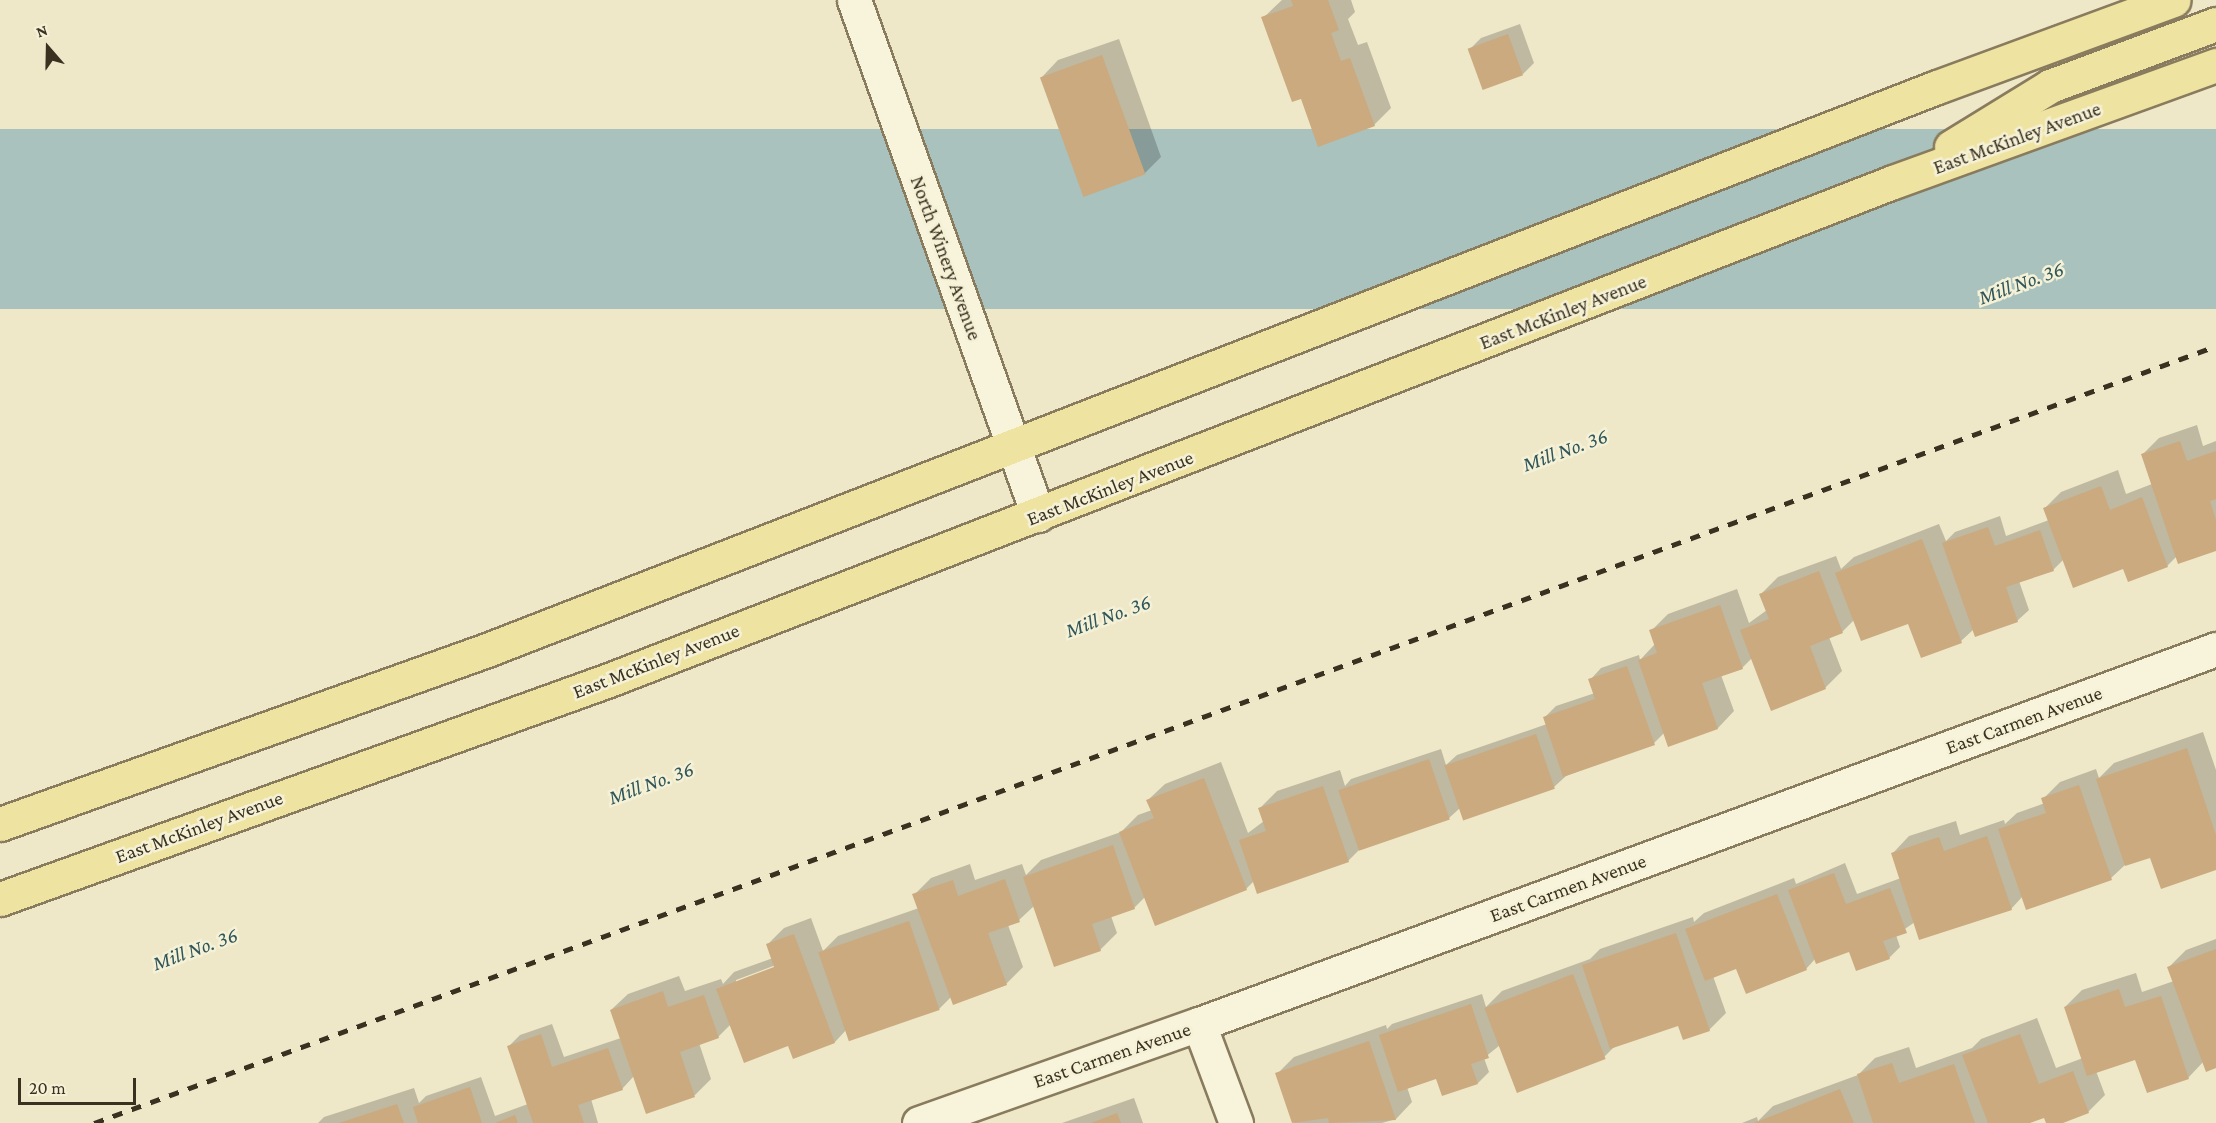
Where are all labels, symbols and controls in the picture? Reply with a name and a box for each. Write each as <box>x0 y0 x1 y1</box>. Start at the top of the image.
north arrow <box>18 18 78 78</box>
text: N <box>34 21 50 40</box>
street label: East McKinley Avenue <box>1930 97 2104 179</box>
street label: North Winery Avenue <box>905 173 987 343</box>
water label: Mill No. 36 <box>1975 256 2067 310</box>
street label: East McKinley Avenue <box>1476 269 1650 355</box>
water label: Mill No. 36 <box>1519 423 1611 477</box>
street label: East McKinley Avenue <box>1023 445 1197 531</box>
water label: Mill No. 36 <box>1062 589 1154 643</box>
street label: East McKinley Avenue <box>569 618 743 704</box>
street label: East Carmen Avenue <box>1943 681 2105 759</box>
water label: Mill No. 36 <box>605 756 697 810</box>
street label: East McKinley Avenue <box>112 786 286 868</box>
street label: East Carmen Avenue <box>1487 849 1649 927</box>
water label: Mill No. 36 <box>149 922 241 976</box>
street label: East Carmen Avenue <box>1030 1017 1194 1093</box>
scale bar <box>21 1066 140 1104</box>
text: 20 m <box>29 1078 66 1098</box>

